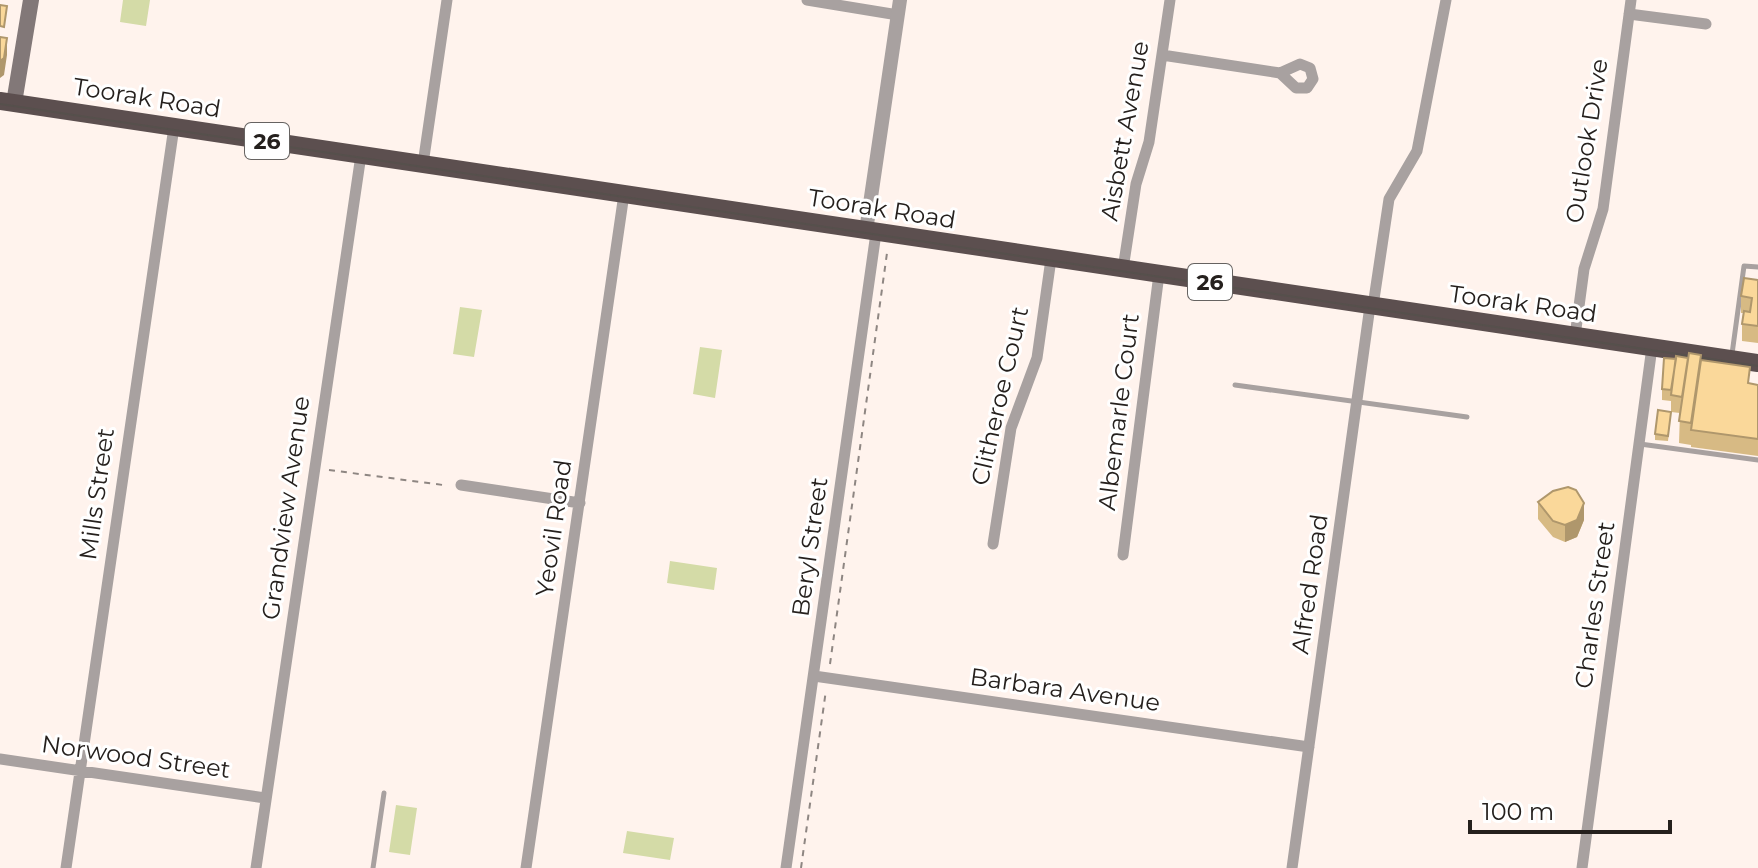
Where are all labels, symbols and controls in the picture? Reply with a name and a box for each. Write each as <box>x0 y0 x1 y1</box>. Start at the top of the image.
street label: Aisbett Avenue <box>1094 39 1155 223</box>
street label: Outlook Drive <box>1559 57 1614 225</box>
street label: Toorak Road <box>71 72 223 123</box>
road number: 26 <box>245 123 289 159</box>
street label: Toorak Road <box>806 183 958 234</box>
road number: 26 <box>1188 264 1232 300</box>
street label: Toorak Road <box>1447 279 1599 328</box>
street label: Clitheroe Court <box>965 303 1034 488</box>
street label: Albemarle Court <box>1092 312 1145 512</box>
street label: Grandview Avenue <box>255 394 316 622</box>
street label: Mills Street <box>73 426 120 562</box>
street label: Yeovil Road <box>530 458 577 598</box>
street label: Beryl Street <box>785 475 834 618</box>
street label: Alfred Road <box>1285 512 1334 656</box>
street label: Charles Street <box>1568 519 1621 690</box>
street label: Barbara Avenue <box>968 662 1162 717</box>
street label: Norwood Street <box>40 729 233 784</box>
scale bar <box>1470 784 1670 834</box>
text: 100 m <box>1482 797 1554 826</box>

